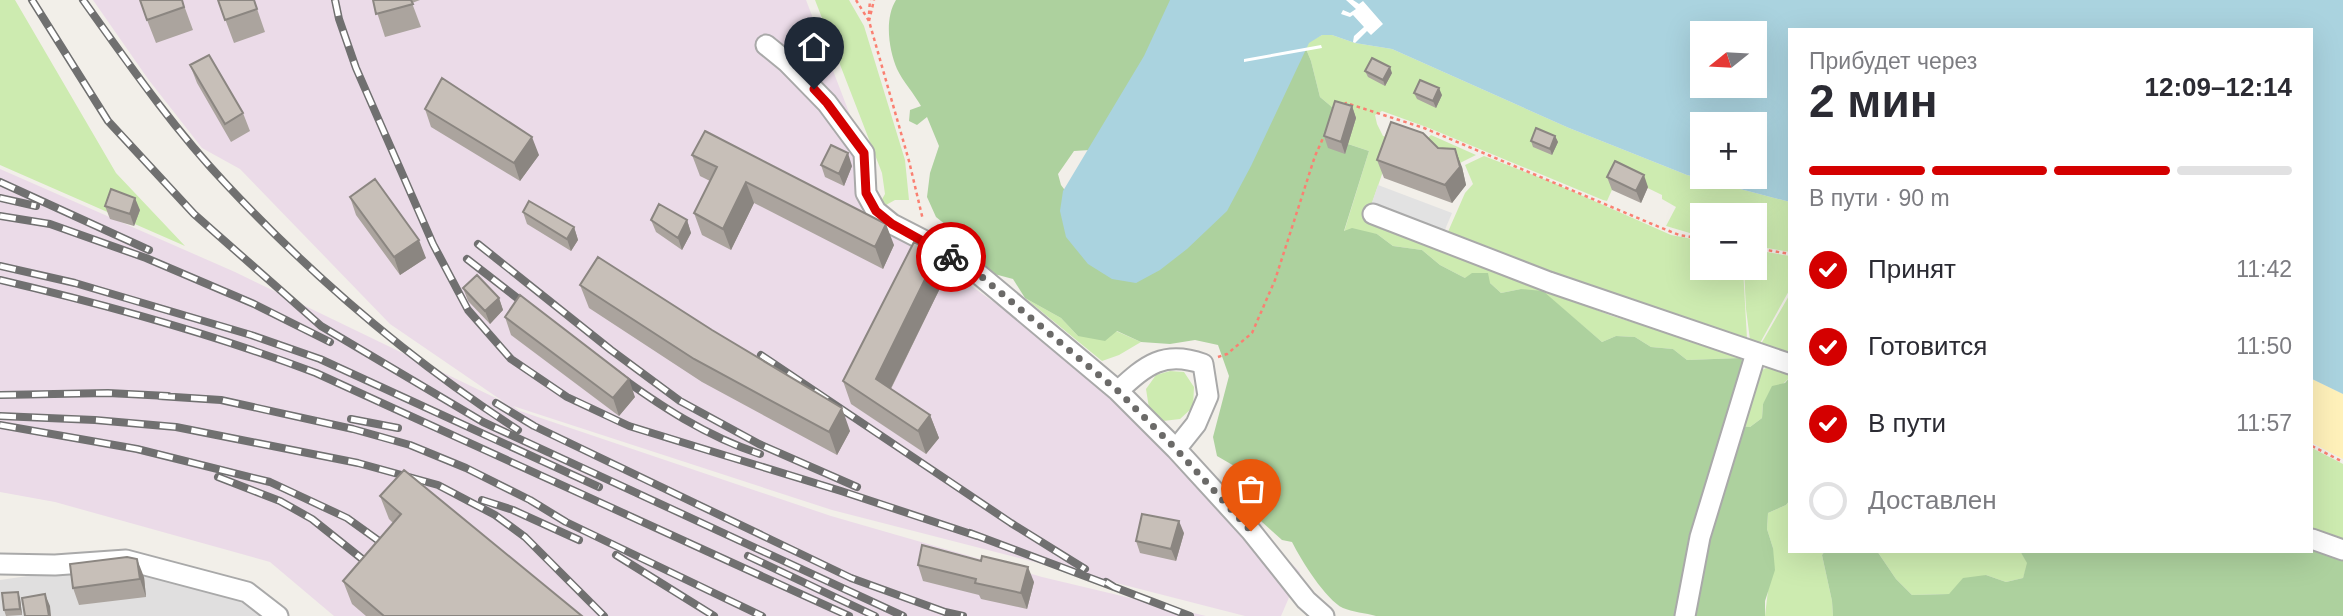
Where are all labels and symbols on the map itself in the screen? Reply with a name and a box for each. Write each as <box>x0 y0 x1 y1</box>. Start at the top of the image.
pin <box>784 17 844 89</box>
north arrow <box>1690 21 1768 98</box>
courier <box>916 222 986 292</box>
pin <box>1221 459 1281 531</box>

